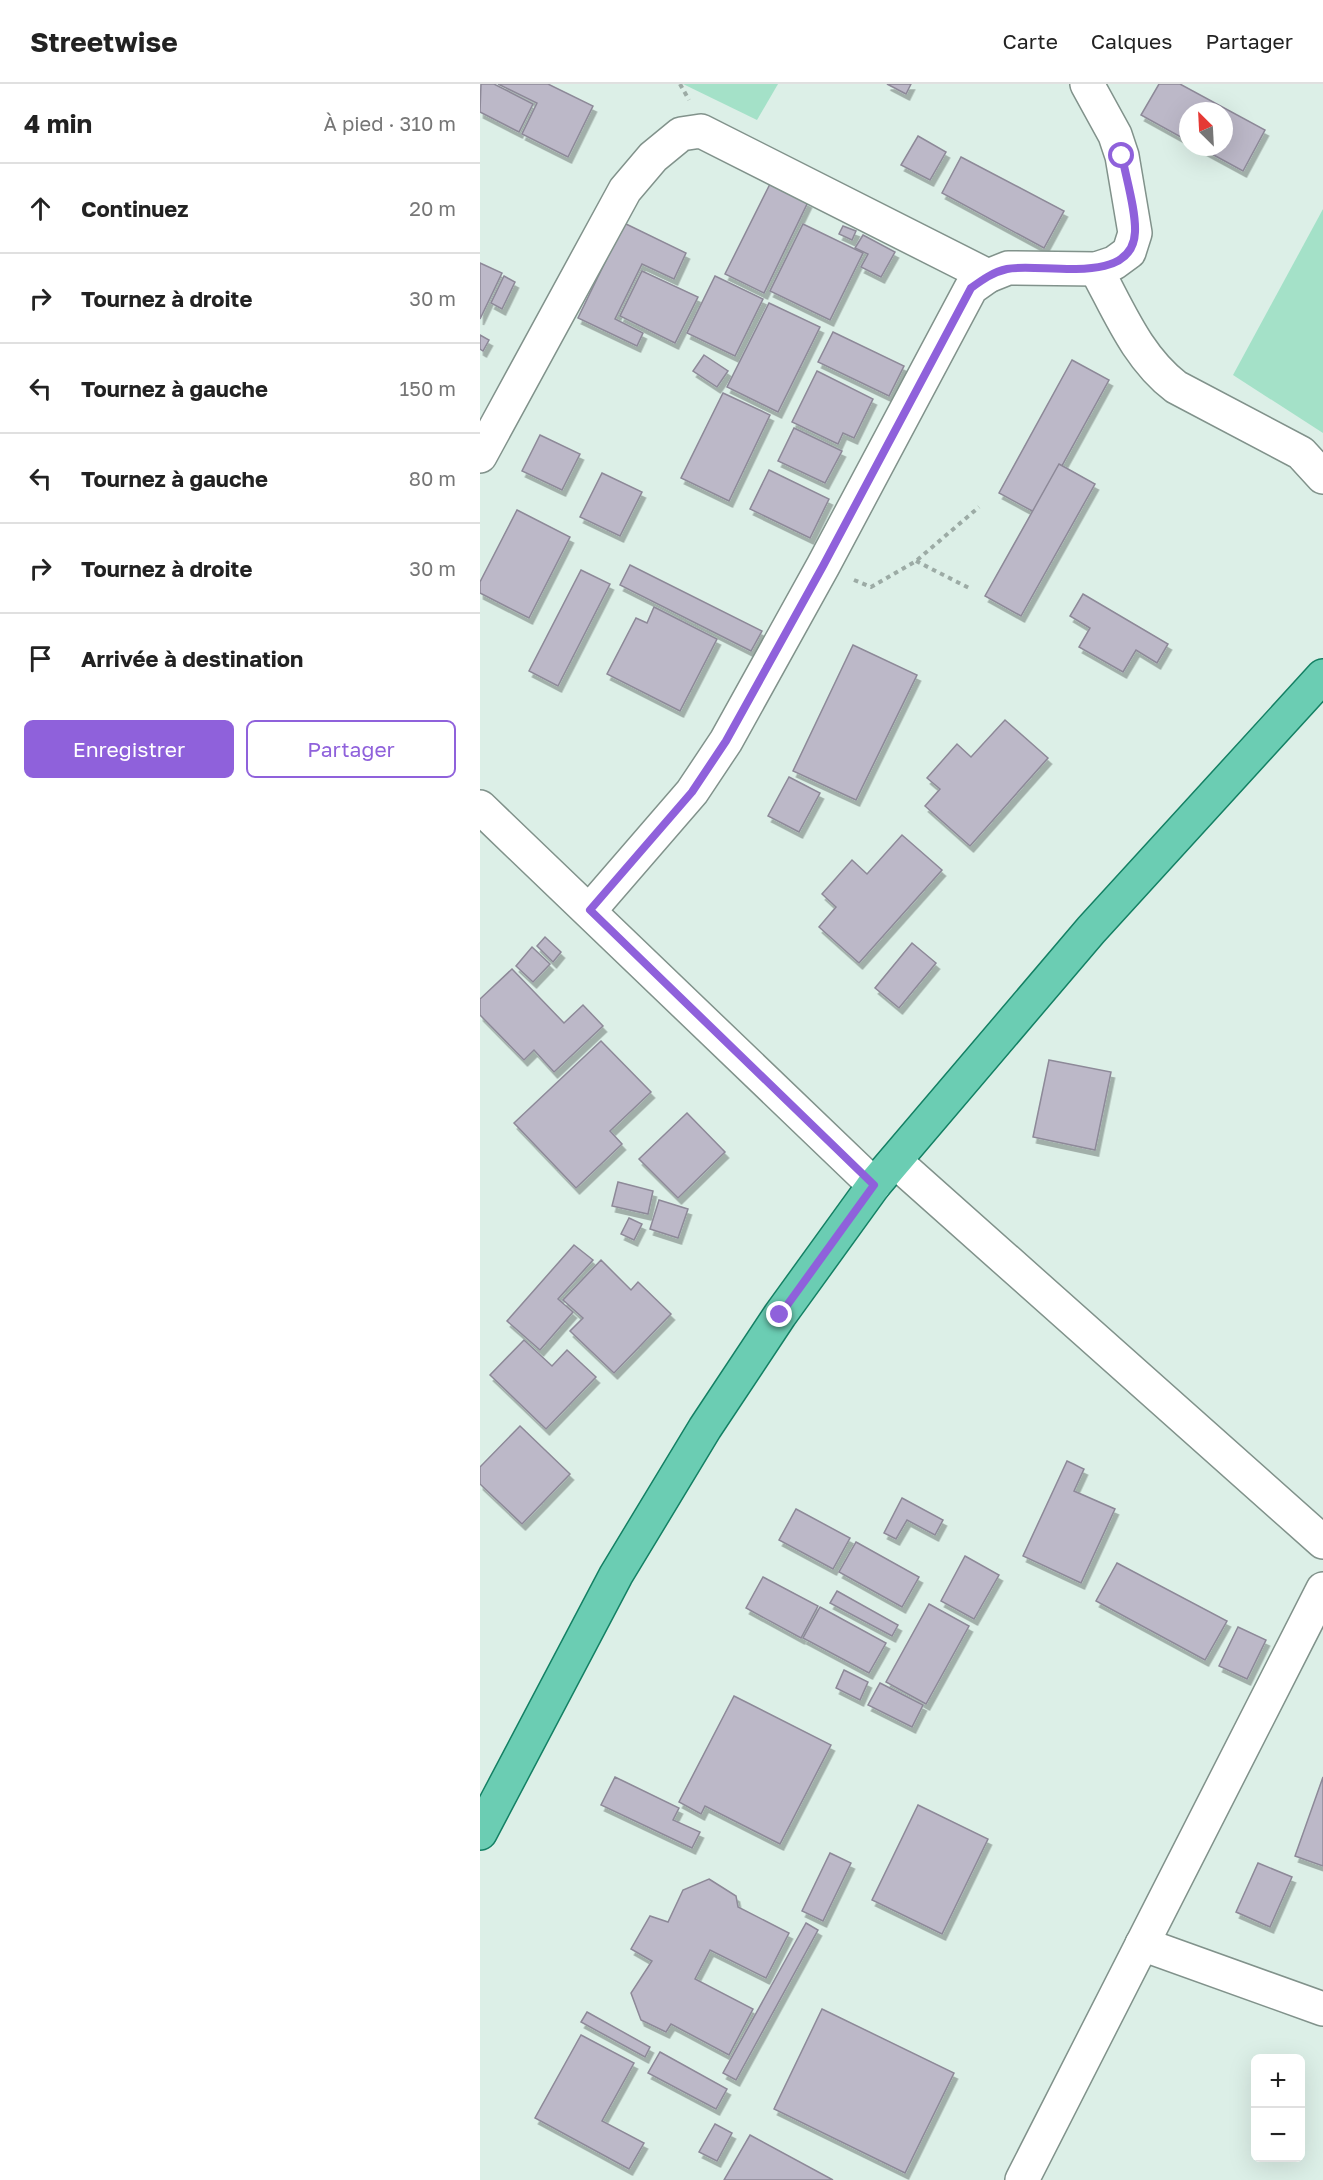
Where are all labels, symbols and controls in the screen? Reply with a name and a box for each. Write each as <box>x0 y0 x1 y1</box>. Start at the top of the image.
text: Streetwise <box>30 25 178 58</box>
text: Carte <box>1002 28 1058 54</box>
text: Calques <box>1091 28 1172 54</box>
text: Partager <box>1205 28 1293 54</box>
north arrow <box>1179 102 1233 156</box>
text: 4 min <box>24 108 92 139</box>
text: À pied · 310 m <box>324 111 456 135</box>
route start <box>1108 142 1134 168</box>
icon: ahead <box>24 192 57 225</box>
text: Continuez <box>81 195 188 222</box>
text: 20 m <box>409 196 456 220</box>
icon: right <box>24 282 57 315</box>
text: Tournez à droite <box>81 285 252 312</box>
text: 30 m <box>409 286 456 310</box>
icon: left <box>24 372 57 405</box>
text: Tournez à gauche <box>81 375 268 402</box>
text: 150 m <box>400 376 456 400</box>
icon: left <box>24 462 57 495</box>
text: Tournez à gauche <box>81 465 268 492</box>
text: 80 m <box>409 466 456 490</box>
icon: right <box>24 552 57 585</box>
text: Tournez à droite <box>81 555 252 582</box>
text: 30 m <box>409 556 456 580</box>
icon: arrive <box>24 642 57 675</box>
text: Arrivée à destination <box>81 645 303 672</box>
button: Enregistrer <box>24 720 234 778</box>
button: Partager <box>246 720 456 778</box>
route end <box>766 1301 792 1327</box>
map controls <box>1251 2054 1305 2162</box>
button: + <box>1251 2054 1305 2108</box>
button: − <box>1251 2108 1305 2162</box>

